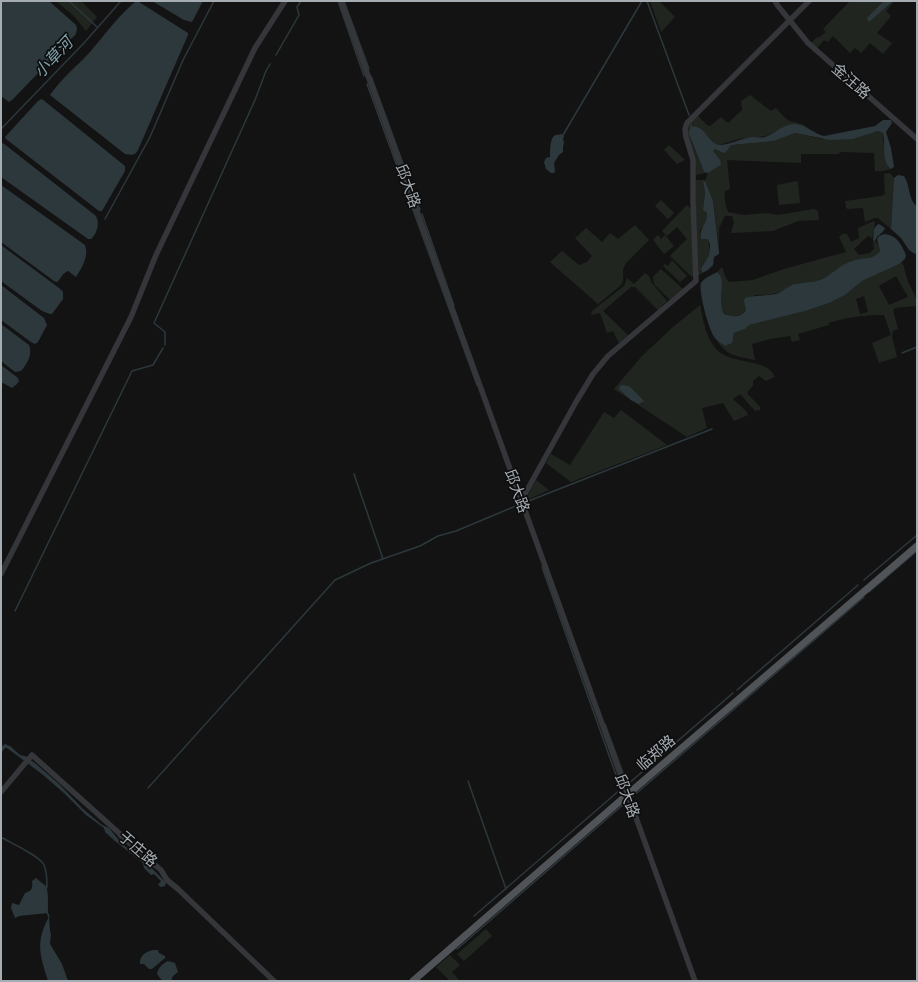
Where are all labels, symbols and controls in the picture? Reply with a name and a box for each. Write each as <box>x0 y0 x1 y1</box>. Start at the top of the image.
water label: 小草河 <box>31 32 78 81</box>
street label: 金汪路 <box>829 60 873 102</box>
street label: 邱大路 <box>393 162 423 210</box>
street label: 邱大路 <box>502 467 532 515</box>
street label: 临郑路 <box>633 731 678 774</box>
street label: 邱大路 <box>612 772 642 820</box>
street label: 于庄路 <box>116 828 160 870</box>

